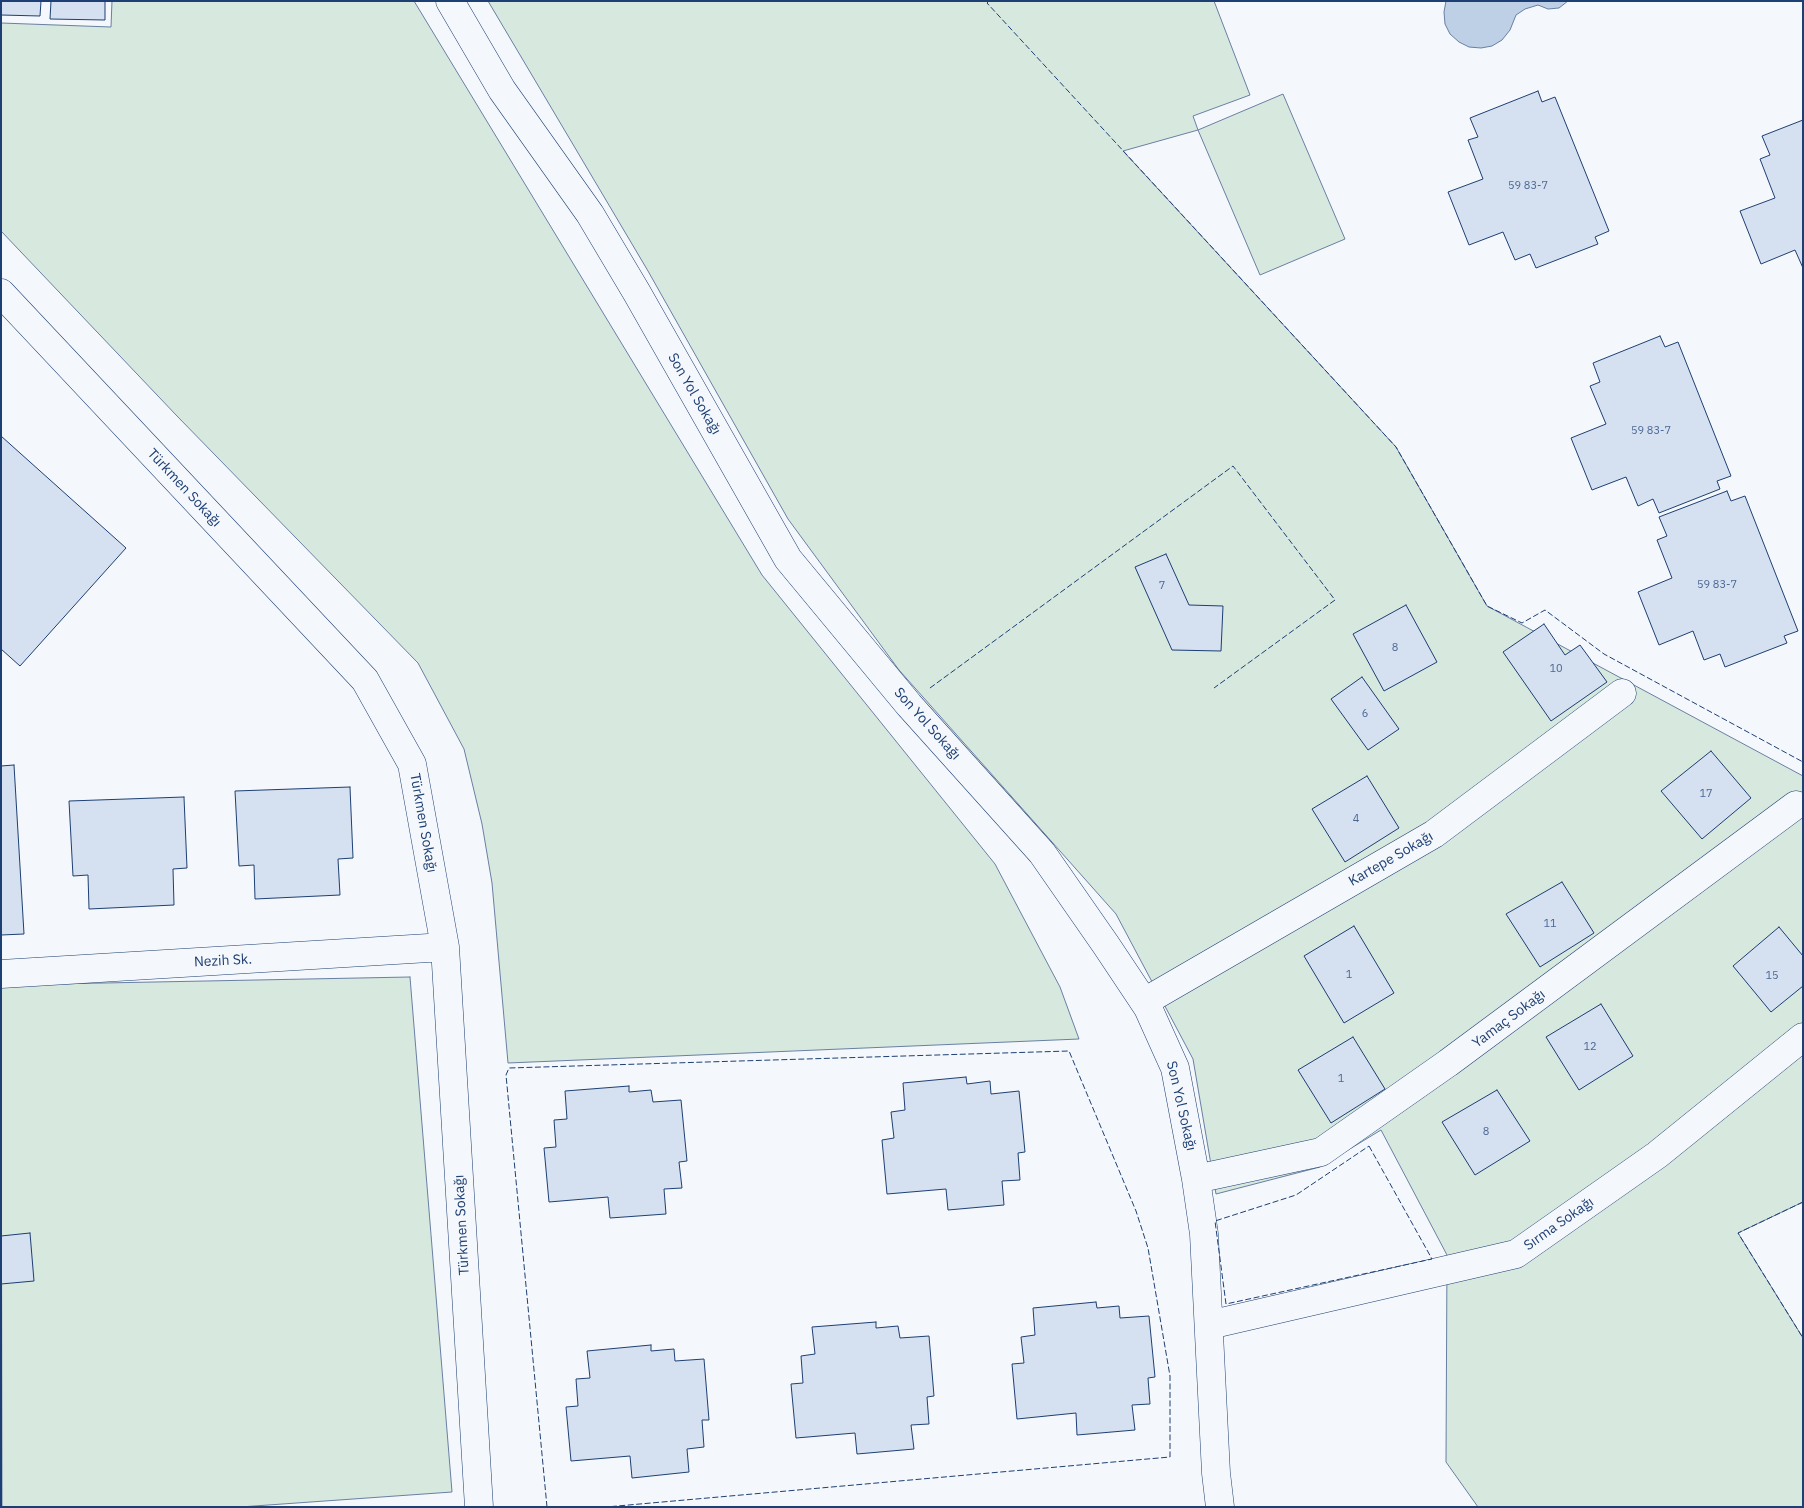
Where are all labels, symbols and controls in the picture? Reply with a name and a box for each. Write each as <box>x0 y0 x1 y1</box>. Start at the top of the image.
house number: 59 83-7 <box>1508 179 1548 193</box>
street label: Son Yol Sokağı <box>664 350 724 438</box>
house number: 59 83-7 <box>1631 424 1671 438</box>
street label: Türkmen Sokağı <box>144 445 224 531</box>
house number: 59 83-7 <box>1697 578 1737 592</box>
house number: 7 <box>1159 579 1165 593</box>
house number: 8 <box>1392 641 1398 655</box>
house number: 10 <box>1549 662 1563 676</box>
street label: Son Yol Sokağı <box>890 684 964 764</box>
house number: 6 <box>1362 707 1368 721</box>
street label: Türkmen Sokağı <box>406 772 440 874</box>
house number: 17 <box>1699 787 1713 801</box>
house number: 4 <box>1353 812 1359 826</box>
street label: Kartepe Sokağı <box>1346 828 1436 890</box>
house number: 11 <box>1543 917 1557 931</box>
street label: Nezih Sk. <box>194 951 252 971</box>
house number: 1 <box>1346 968 1352 982</box>
house number: 15 <box>1765 969 1779 983</box>
street label: Yamaç Sokağı <box>1469 986 1549 1052</box>
house number: 12 <box>1583 1040 1597 1054</box>
street label: Son Yol Sokağı <box>1163 1060 1199 1152</box>
house number: 1 <box>1338 1072 1344 1086</box>
house number: 8 <box>1483 1125 1489 1139</box>
street label: Türkmen Sokağı <box>451 1174 473 1276</box>
street label: Sırma Sokağı <box>1521 1194 1597 1254</box>

